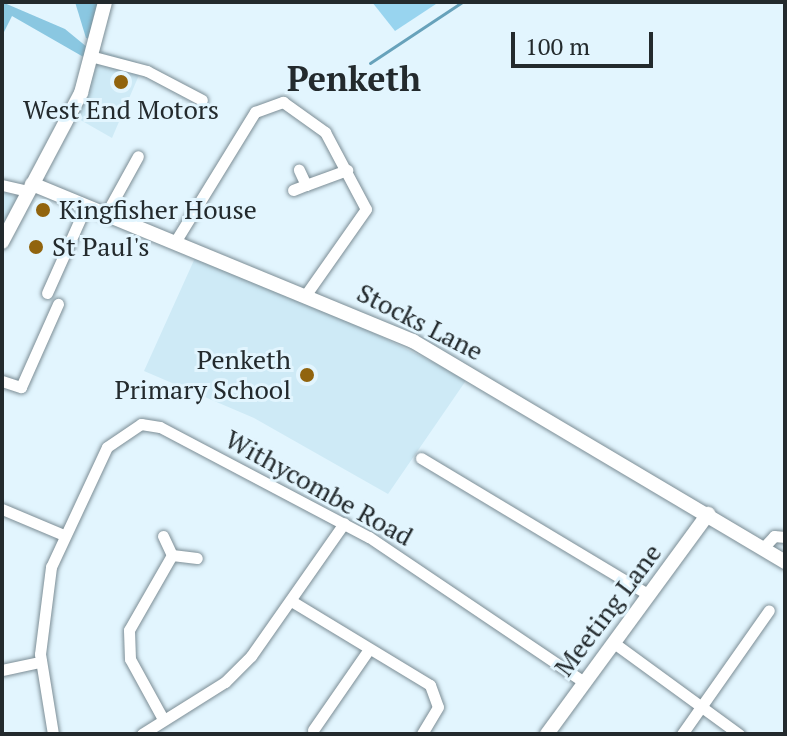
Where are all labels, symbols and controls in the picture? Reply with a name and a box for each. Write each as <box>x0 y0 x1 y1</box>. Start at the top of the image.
scale bar <box>515 16 657 66</box>
text: 100 m <box>525 30 590 62</box>
district label: Penketh <box>287 59 421 99</box>
marker: West End Motors <box>112 73 130 91</box>
place label: West End Motors <box>23 94 219 126</box>
place label: Kingfisher House <box>59 194 257 226</box>
marker: Kingfisher House <box>34 201 52 219</box>
place label: St Paul's <box>52 231 150 263</box>
marker: St Paul's <box>27 238 45 256</box>
street label: Stocks Lane <box>352 277 488 367</box>
place label: Penketh Primary School <box>114 344 291 406</box>
marker: Penketh Primary School <box>298 366 316 384</box>
street label: Withycombe Road <box>220 424 418 552</box>
street label: Meeting Lane <box>548 538 668 682</box>

